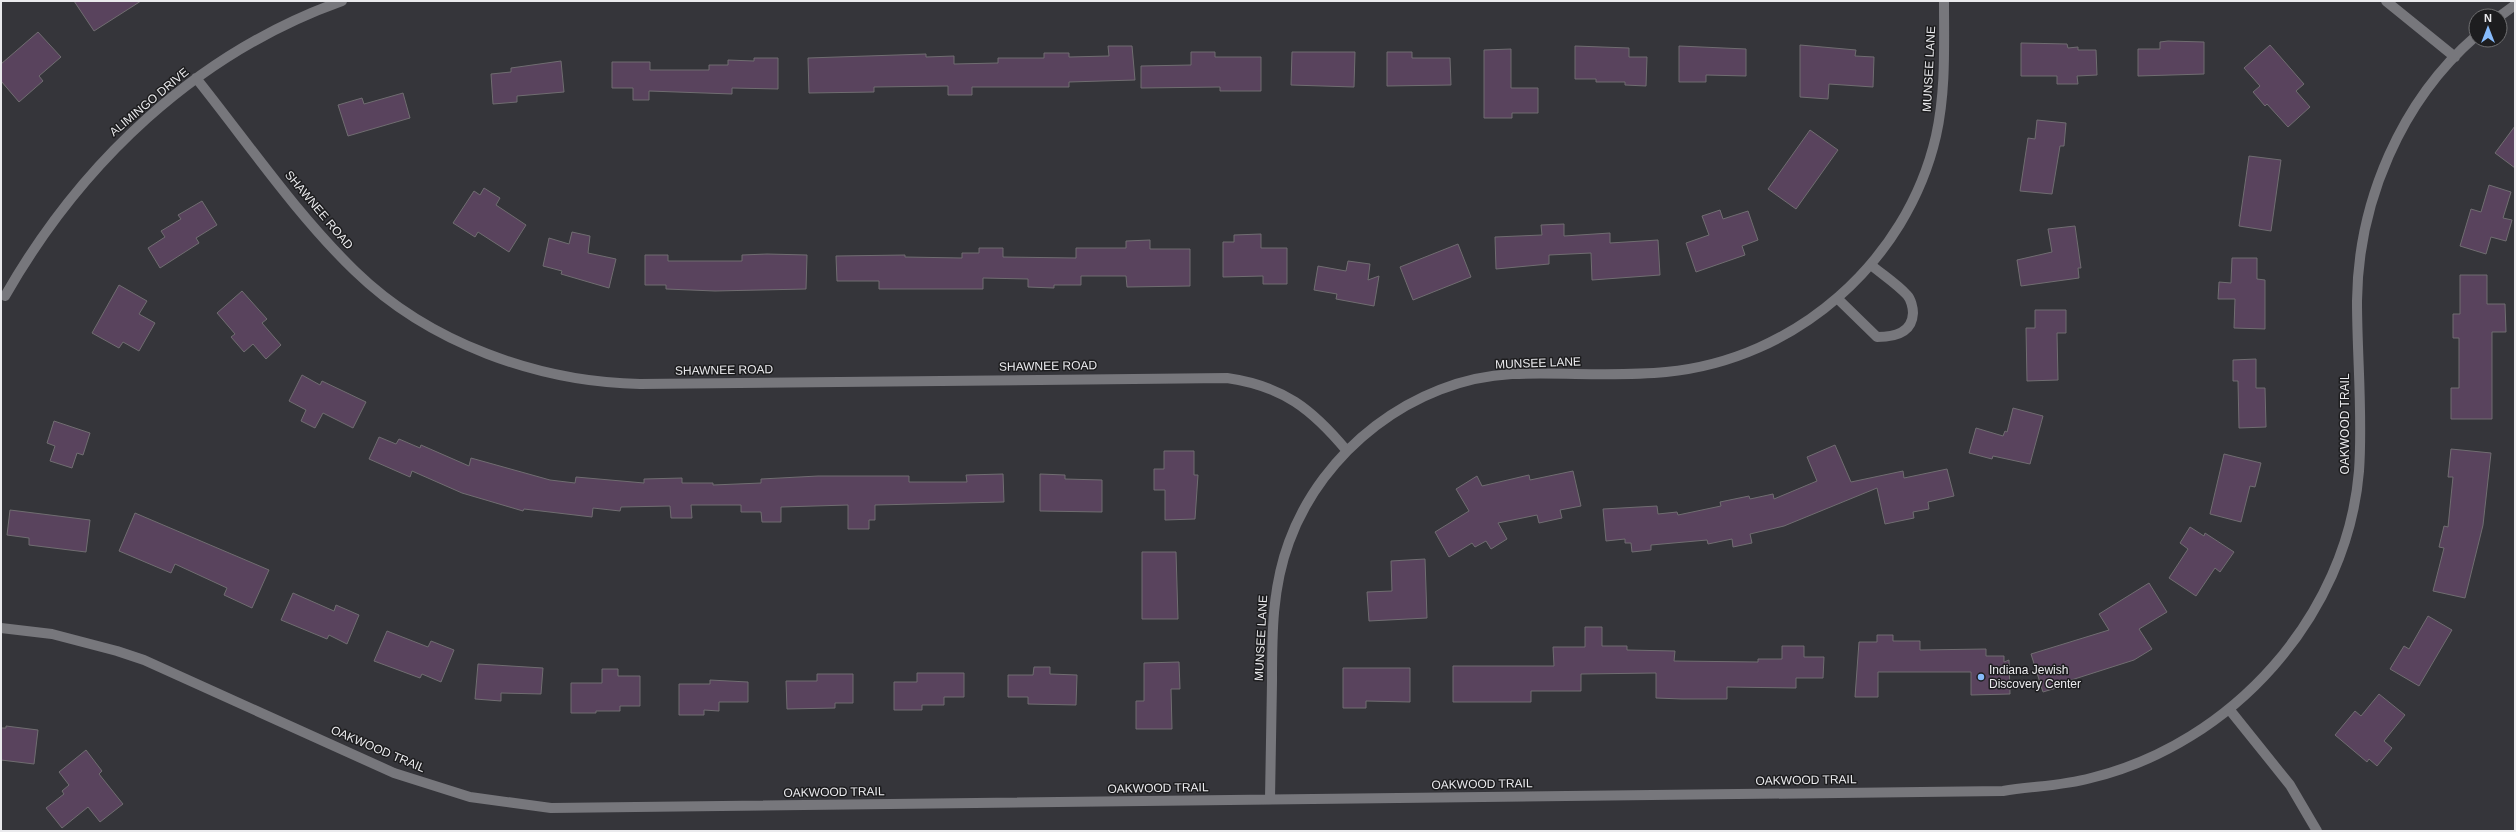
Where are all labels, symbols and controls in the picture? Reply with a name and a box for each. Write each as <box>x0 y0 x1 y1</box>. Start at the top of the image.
north arrow <box>2468 8 2508 48</box>
text: N <box>2484 12 2492 24</box>
street label: MUNSEE LANE <box>1920 26 1938 112</box>
street label: ALIMINGO DRIVE <box>107 65 191 139</box>
street label: SHAWNEE ROAD <box>282 168 356 252</box>
street label: MUNSEE LANE <box>1495 355 1581 371</box>
street label: SHAWNEE ROAD <box>999 358 1098 374</box>
street label: SHAWNEE ROAD <box>675 362 774 378</box>
street label: OAKWOOD TRAIL <box>2338 373 2352 475</box>
street label: MUNSEE LANE <box>1252 595 1270 681</box>
place label: Indiana Jewish Discovery Center <box>1989 663 2081 691</box>
marker: Indiana Jewish Discovery Center <box>1976 672 1986 682</box>
street label: OAKWOOD TRAIL <box>329 723 428 775</box>
street label: OAKWOOD TRAIL <box>1755 772 1857 788</box>
street label: OAKWOOD TRAIL <box>1431 776 1533 792</box>
street label: OAKWOOD TRAIL <box>1107 780 1209 796</box>
street label: OAKWOOD TRAIL <box>783 784 885 800</box>

